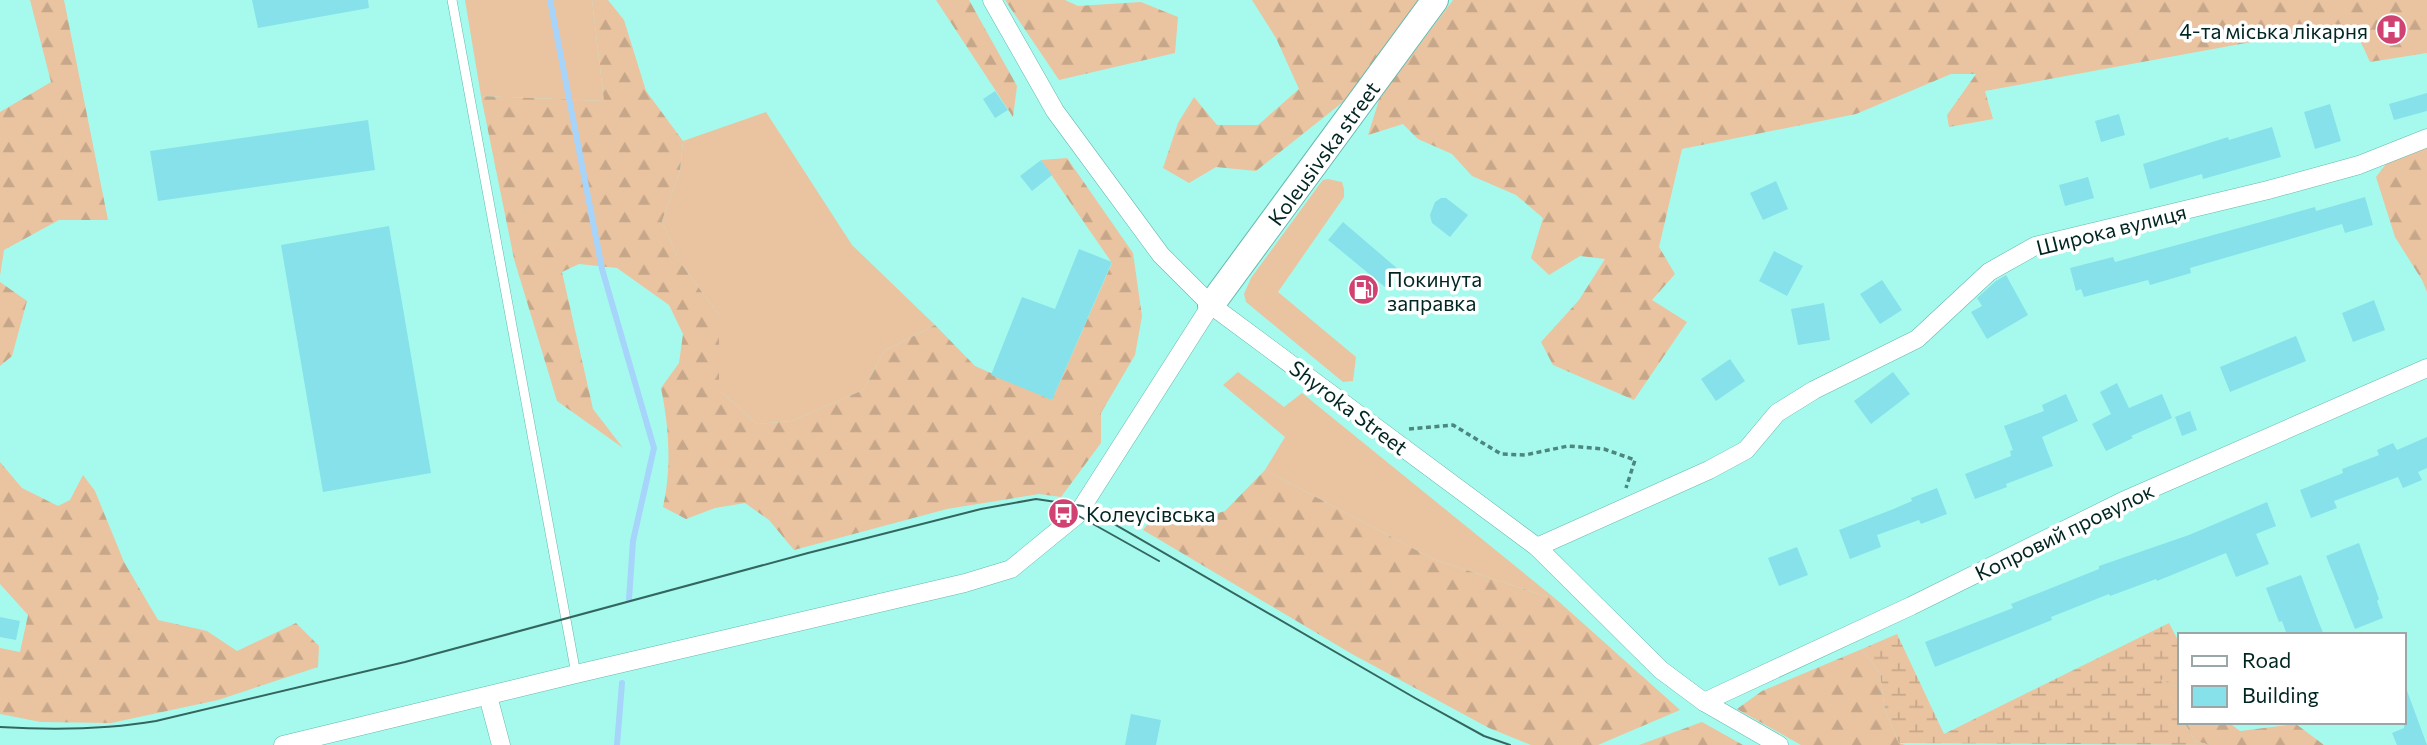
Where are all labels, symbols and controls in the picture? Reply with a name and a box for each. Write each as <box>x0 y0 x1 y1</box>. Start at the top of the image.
hospital icon: 4-та міська лікарня <box>2374 13 2408 47</box>
place label: 4-та міська лікарня <box>2179 18 2368 43</box>
street label: Koleusivska street <box>1262 76 1384 230</box>
street label: Широка вулиця <box>2033 198 2189 260</box>
place label: Покинута заправка <box>1387 266 1482 315</box>
fuel station icon: Покинута заправка <box>1347 273 1381 307</box>
street label: Shyroka Street <box>1285 354 1413 460</box>
street label: Копровий провулок <box>1970 477 2158 585</box>
bus stop icon: Колеусівська <box>1046 496 1080 530</box>
place label: Колеусівська <box>1086 501 1215 526</box>
legend <box>2178 633 2406 724</box>
text: Road <box>2242 647 2291 672</box>
text: Building <box>2242 682 2319 707</box>

